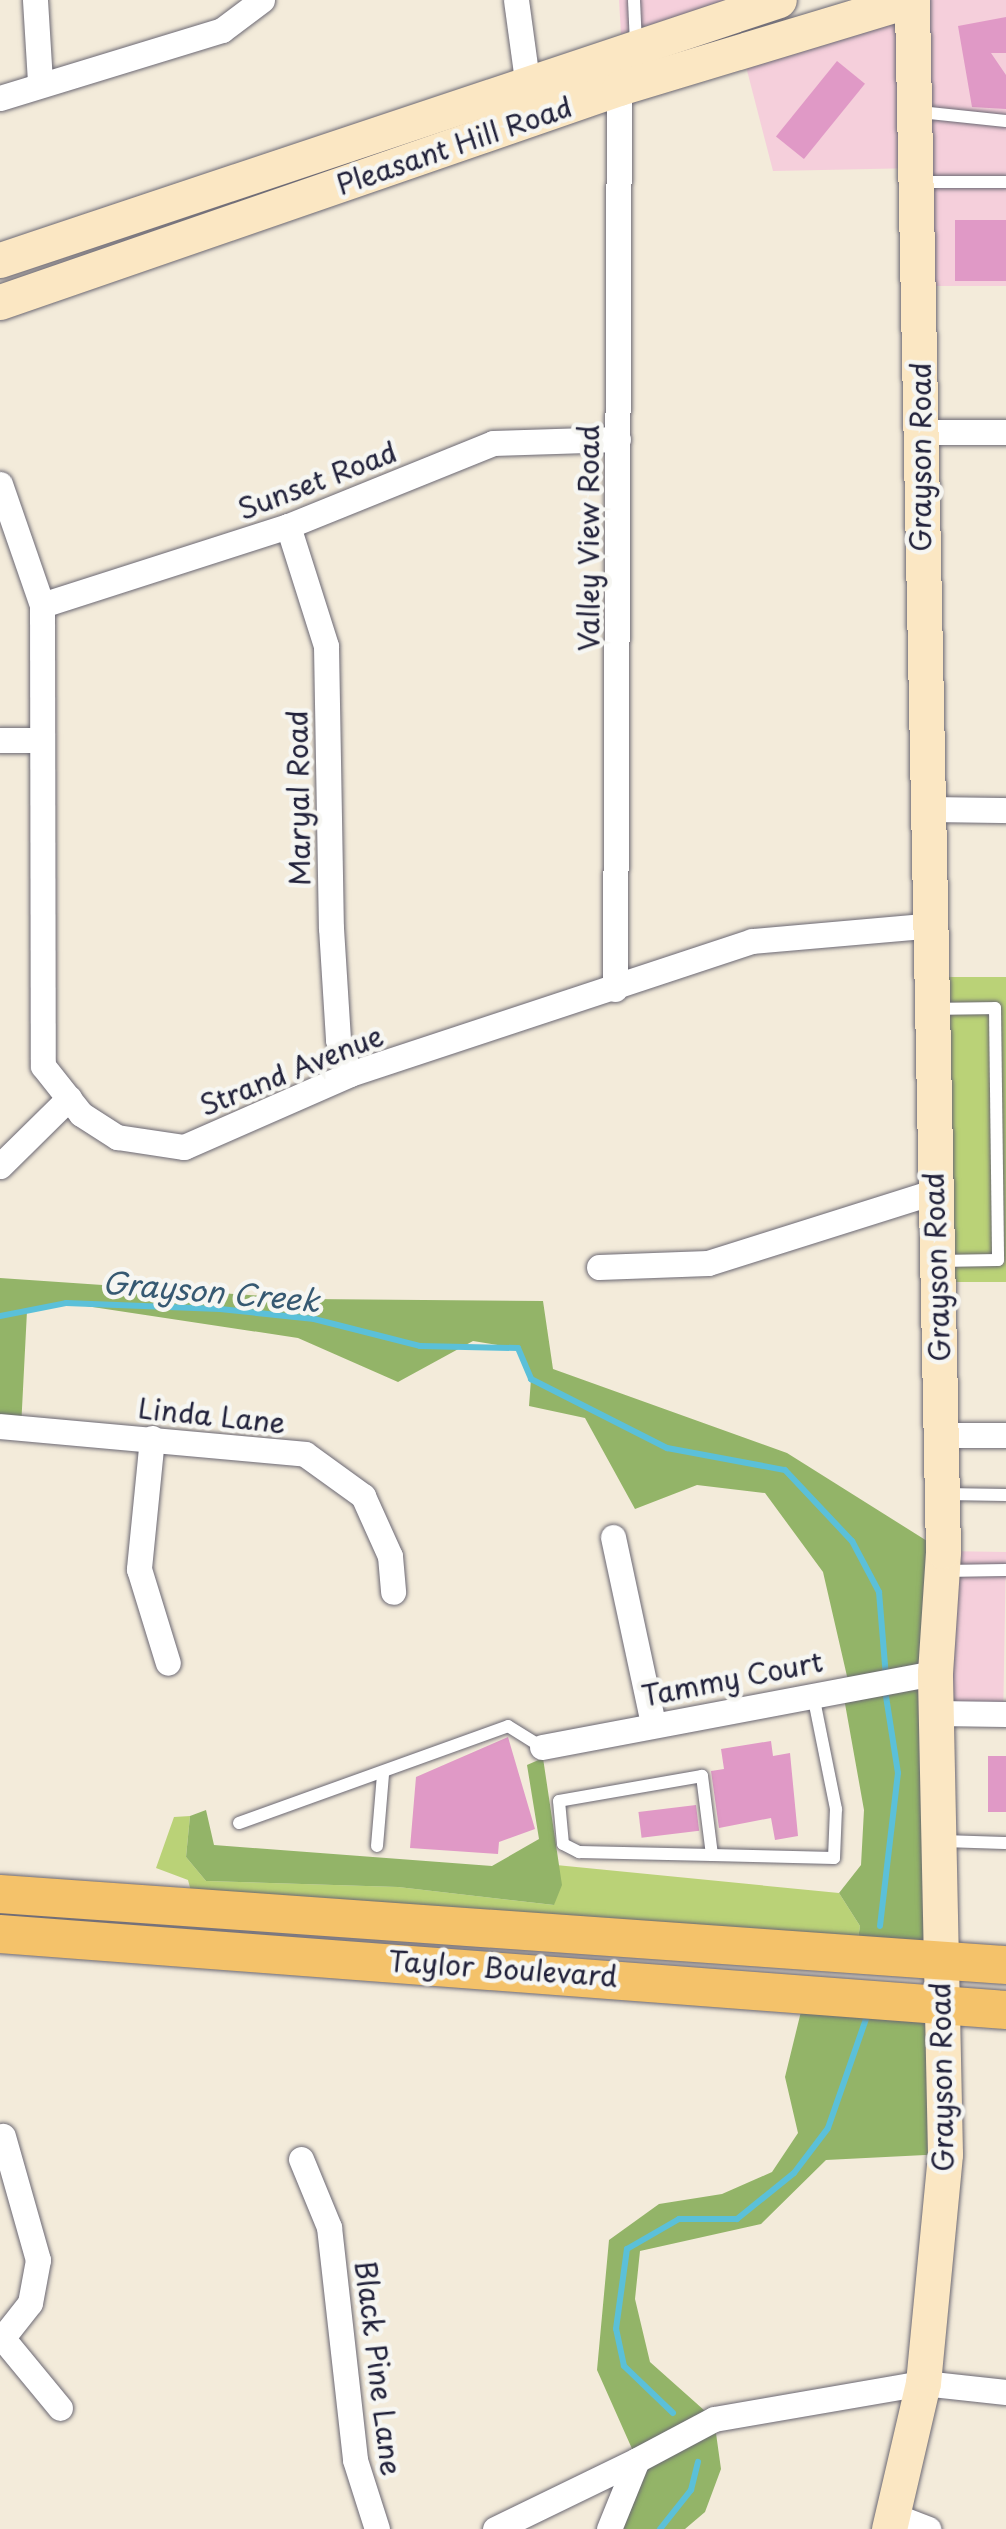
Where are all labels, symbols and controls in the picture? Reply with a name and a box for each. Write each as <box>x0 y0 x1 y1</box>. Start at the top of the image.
street label: Pleasant Hill Road <box>332 89 576 201</box>
street label: Grayson Road <box>903 362 937 552</box>
street label: Valley View Road <box>571 424 605 652</box>
street label: Sunset Road <box>233 434 401 526</box>
street label: Maryal Road <box>280 710 316 886</box>
street label: Strand Avenue <box>194 1018 388 1122</box>
street label: Grayson Road <box>916 1172 956 1362</box>
water label: Grayson Creek <box>101 1264 321 1318</box>
street label: Linda Lane <box>137 1391 287 1439</box>
street label: Tammy Court <box>638 1644 826 1712</box>
street label: Taylor Boulevard <box>388 1943 618 1993</box>
street label: Grayson Road <box>923 1982 959 2172</box>
street label: Black Pine Lane <box>349 2259 409 2477</box>

